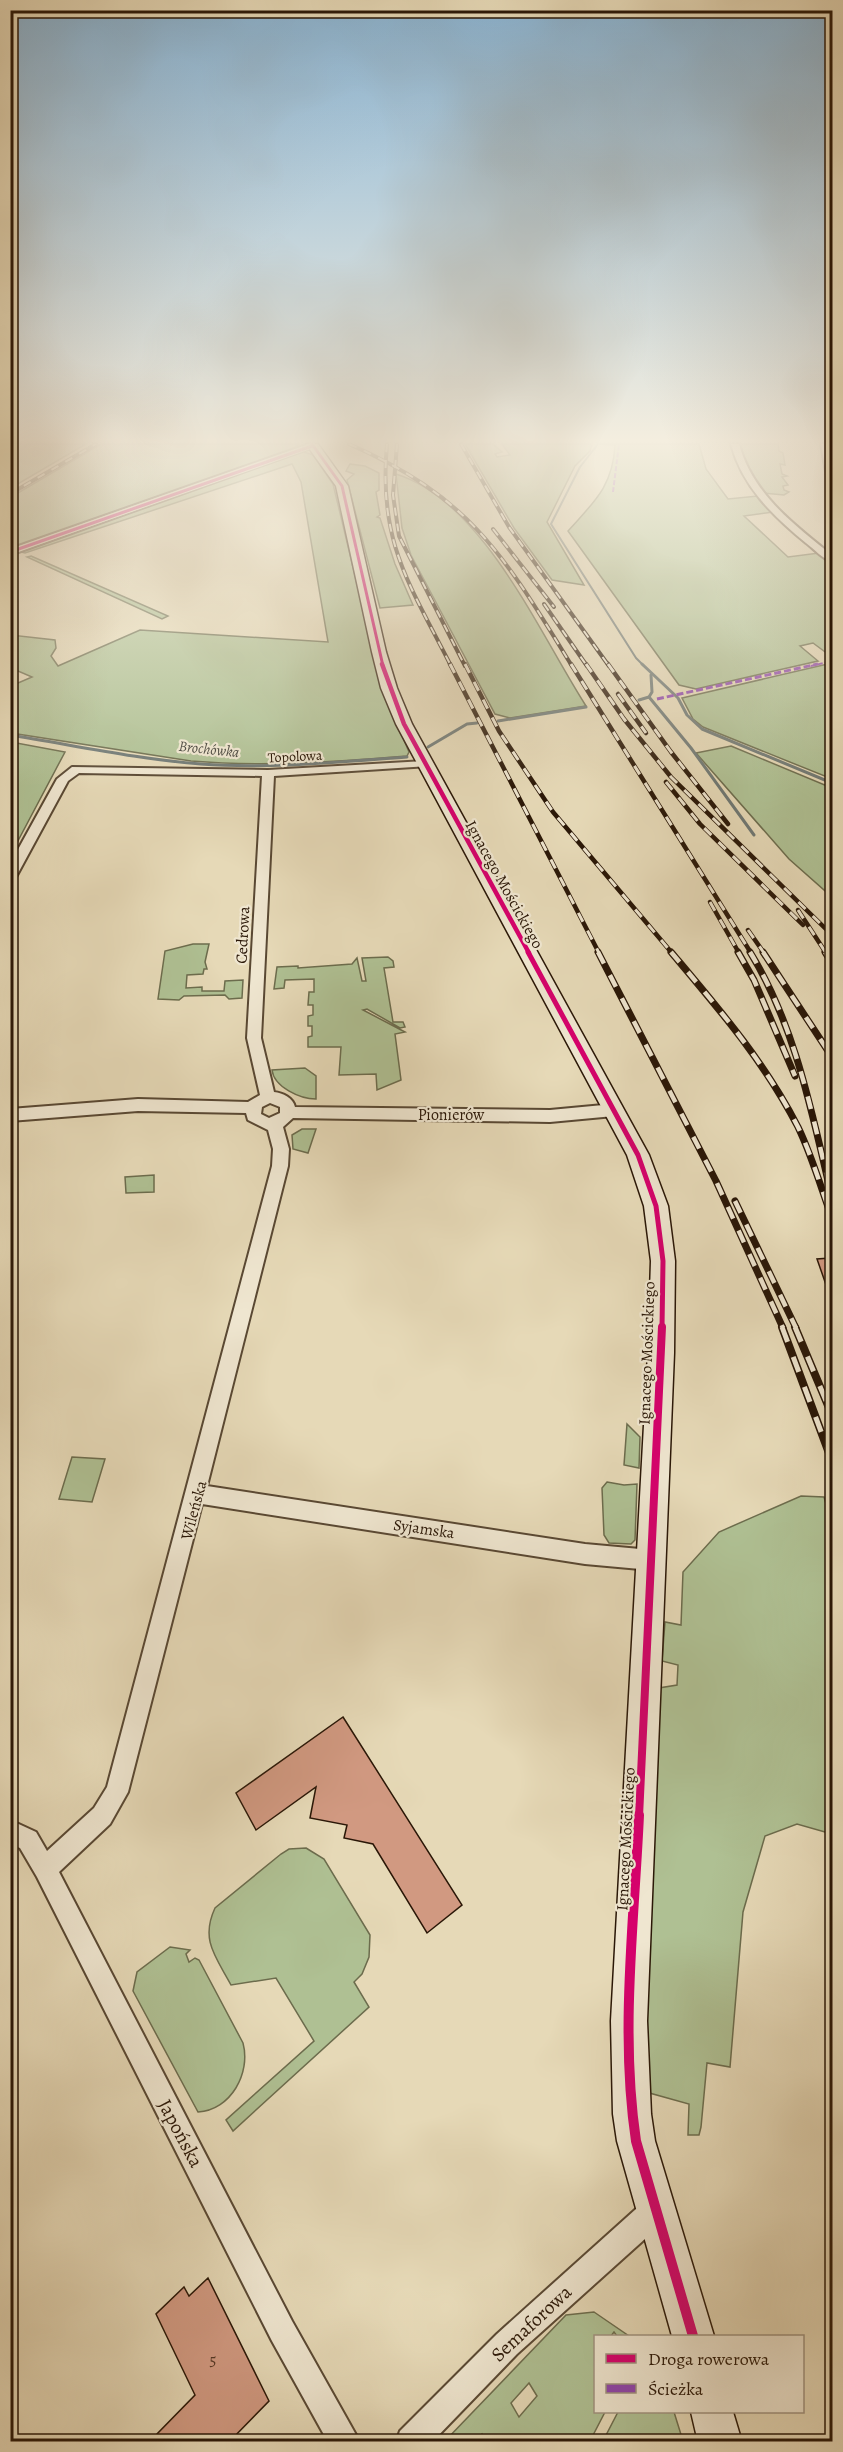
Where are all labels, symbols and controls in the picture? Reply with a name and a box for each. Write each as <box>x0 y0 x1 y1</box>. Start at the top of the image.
water label: Brochówka <box>178 736 240 762</box>
street label: Topolowa <box>267 746 323 767</box>
street label: Ignacego Mościckiego <box>460 816 549 953</box>
street label: Cedrowa <box>231 905 256 964</box>
street label: Pionierów <box>418 1104 485 1126</box>
street label: Ignacego Mościckiego <box>634 1281 660 1425</box>
street label: Wileńska <box>175 1478 213 1543</box>
street label: Syjamska <box>392 1514 456 1544</box>
street label: Ignacego Mościckiego <box>611 1767 641 1911</box>
street label: Japońska <box>151 2094 210 2173</box>
street label: Semaforowa <box>485 2278 578 2368</box>
legend <box>594 2335 804 2413</box>
text: Droga rowerowa <box>648 2347 770 2371</box>
house number: 5 <box>210 2349 217 2371</box>
text: Ścieżka <box>648 2377 704 2401</box>

